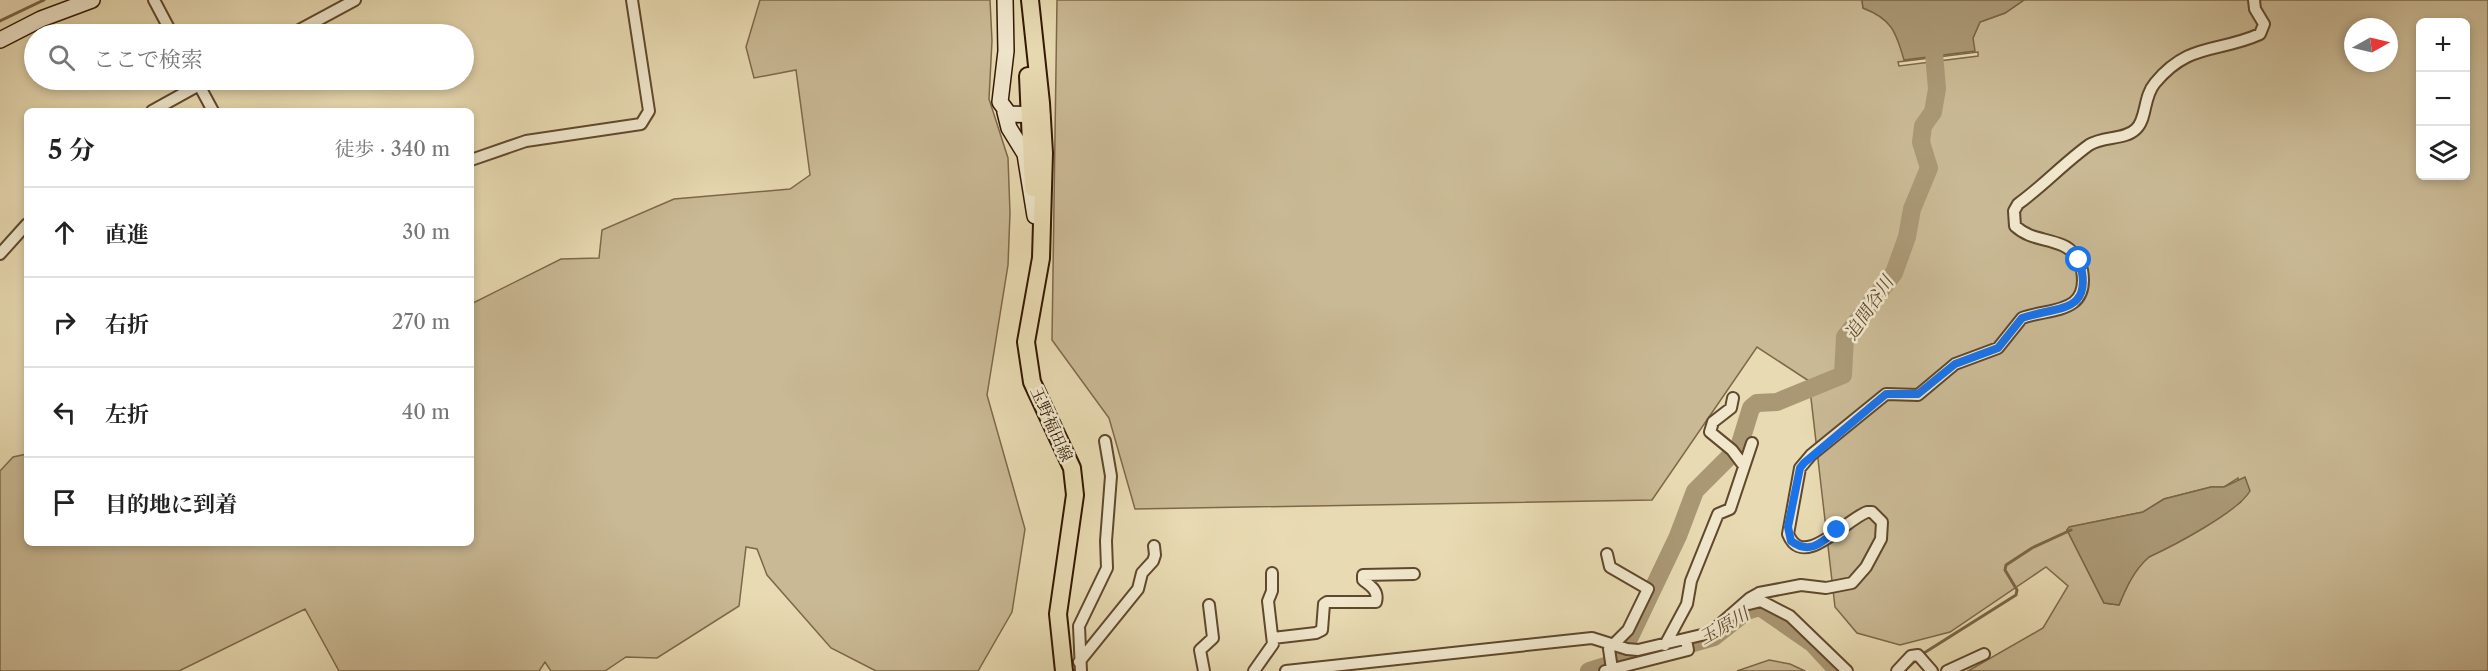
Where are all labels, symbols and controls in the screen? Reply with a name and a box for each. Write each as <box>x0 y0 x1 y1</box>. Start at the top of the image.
north arrow <box>2344 18 2398 72</box>
map controls <box>2416 18 2470 180</box>
button: + <box>2416 18 2470 72</box>
search box <box>24 24 474 90</box>
icon: search <box>45 41 78 74</box>
text: ここで検索 <box>93 46 203 73</box>
button: − <box>2416 72 2470 126</box>
button: layers <box>2416 126 2470 180</box>
text: 5 分 <box>48 134 95 166</box>
text: 徒歩 · 340 m <box>335 137 450 161</box>
icon: ahead <box>48 216 81 249</box>
text: 30 m <box>402 220 450 244</box>
text: 直進 <box>105 221 149 248</box>
route start <box>2065 246 2091 272</box>
water label: 追間谷川 <box>1840 270 1899 344</box>
icon: right <box>48 306 81 339</box>
text: 270 m <box>392 310 450 334</box>
text: 右折 <box>105 311 149 338</box>
street label: 玉野福田線 <box>1027 383 1077 465</box>
icon: left <box>48 396 81 429</box>
text: 40 m <box>402 400 450 424</box>
text: 左折 <box>105 401 149 428</box>
icon: arrive <box>48 486 81 519</box>
text: 目的地に到着 <box>105 491 237 518</box>
route end <box>1823 516 1849 542</box>
water label: 玉原川 <box>1695 602 1755 649</box>

